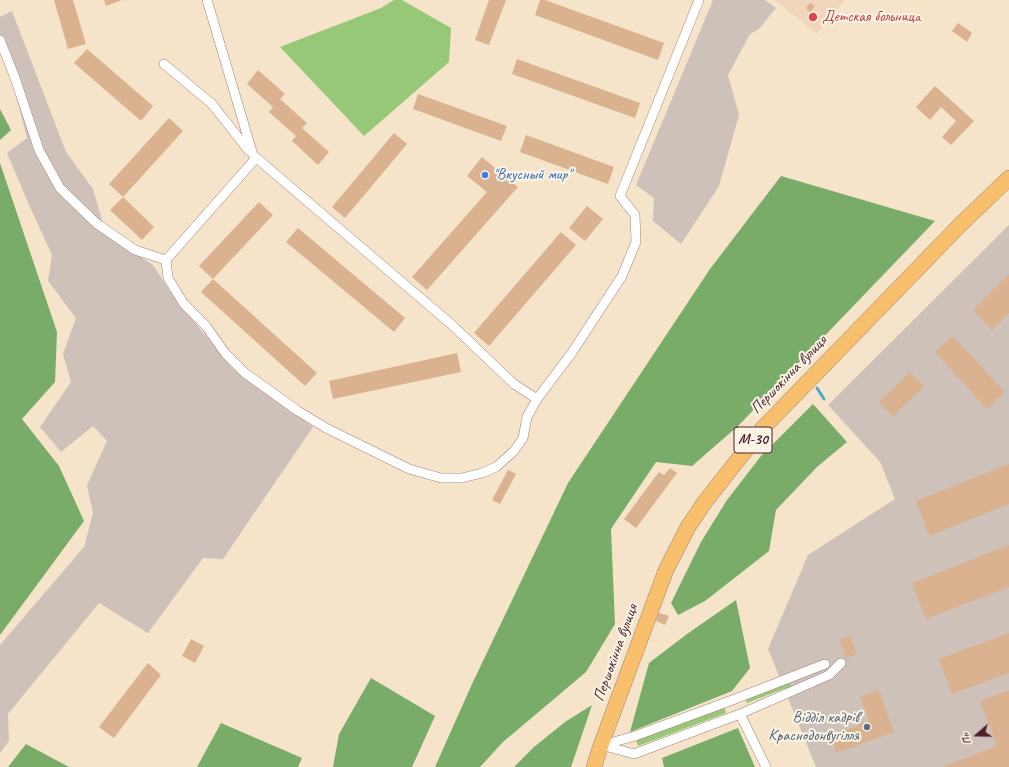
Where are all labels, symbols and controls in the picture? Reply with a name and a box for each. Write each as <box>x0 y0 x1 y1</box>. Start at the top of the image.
place label: Детская больница <box>822 7 920 27</box>
marker: Детская больница <box>807 11 819 23</box>
place label: "Вкусный мир" <box>493 165 571 185</box>
marker: "Вкусный мир" <box>480 170 490 180</box>
street label: Першокінна вулиця <box>747 332 831 418</box>
road number: М-30 <box>734 427 772 453</box>
street label: Першокінна вулиця <box>590 602 642 704</box>
place label: Відділ кадрів Краснодонвугілля <box>768 708 859 746</box>
north arrow <box>957 715 997 755</box>
marker: Відділ кадрів Краснодонвугілля <box>862 722 872 732</box>
text: Пн <box>957 731 974 747</box>

